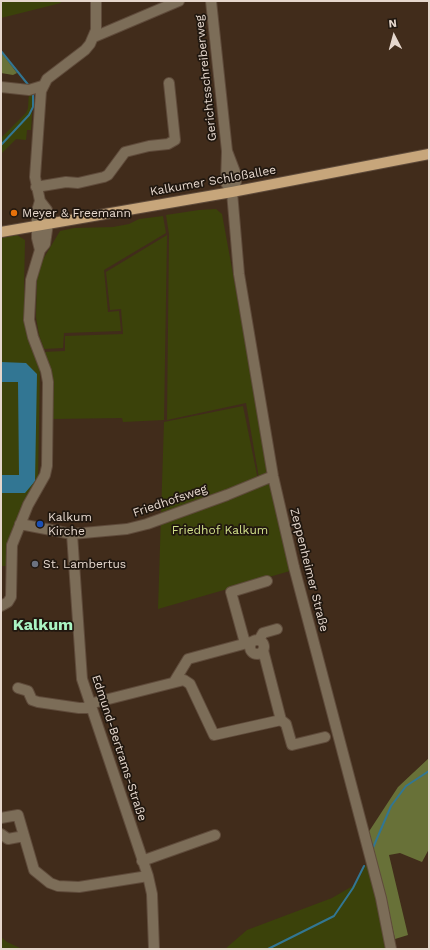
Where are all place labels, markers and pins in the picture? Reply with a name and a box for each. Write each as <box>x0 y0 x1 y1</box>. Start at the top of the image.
place label: Meyer & Freemann <box>22 206 131 220</box>
marker: Meyer & Freemann <box>9 208 19 218</box>
place label: Kalkum Kirche <box>48 510 92 538</box>
marker: Kalkum Kirche <box>35 519 45 529</box>
place label: St. Lambertus <box>43 557 126 571</box>
marker: St. Lambertus <box>30 559 40 569</box>

